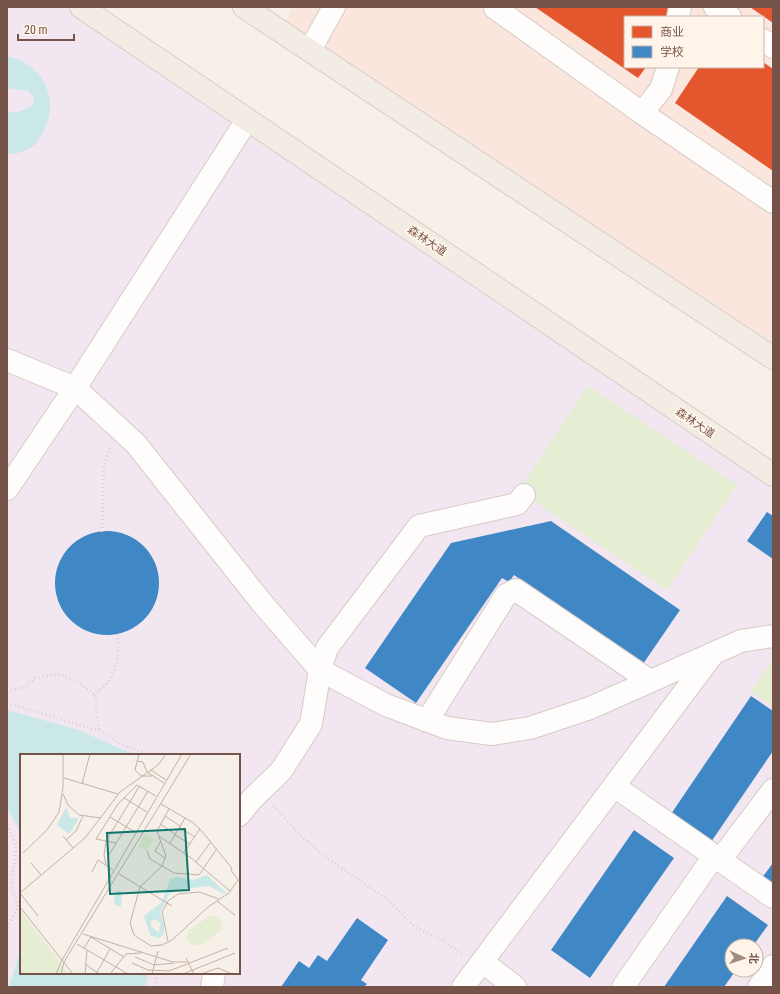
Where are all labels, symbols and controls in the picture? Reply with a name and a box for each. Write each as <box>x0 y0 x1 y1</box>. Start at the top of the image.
scale bar <box>18 16 74 42</box>
legend <box>624 16 764 68</box>
text: 20 m <box>24 23 48 37</box>
text: 商业 <box>660 25 684 39</box>
text: 学校 <box>660 45 684 59</box>
street label: 森林大道 <box>405 223 449 259</box>
street label: 森林大道 <box>673 405 717 441</box>
inset map <box>20 754 240 974</box>
north arrow <box>724 938 764 978</box>
text: 北 <box>747 953 760 964</box>

